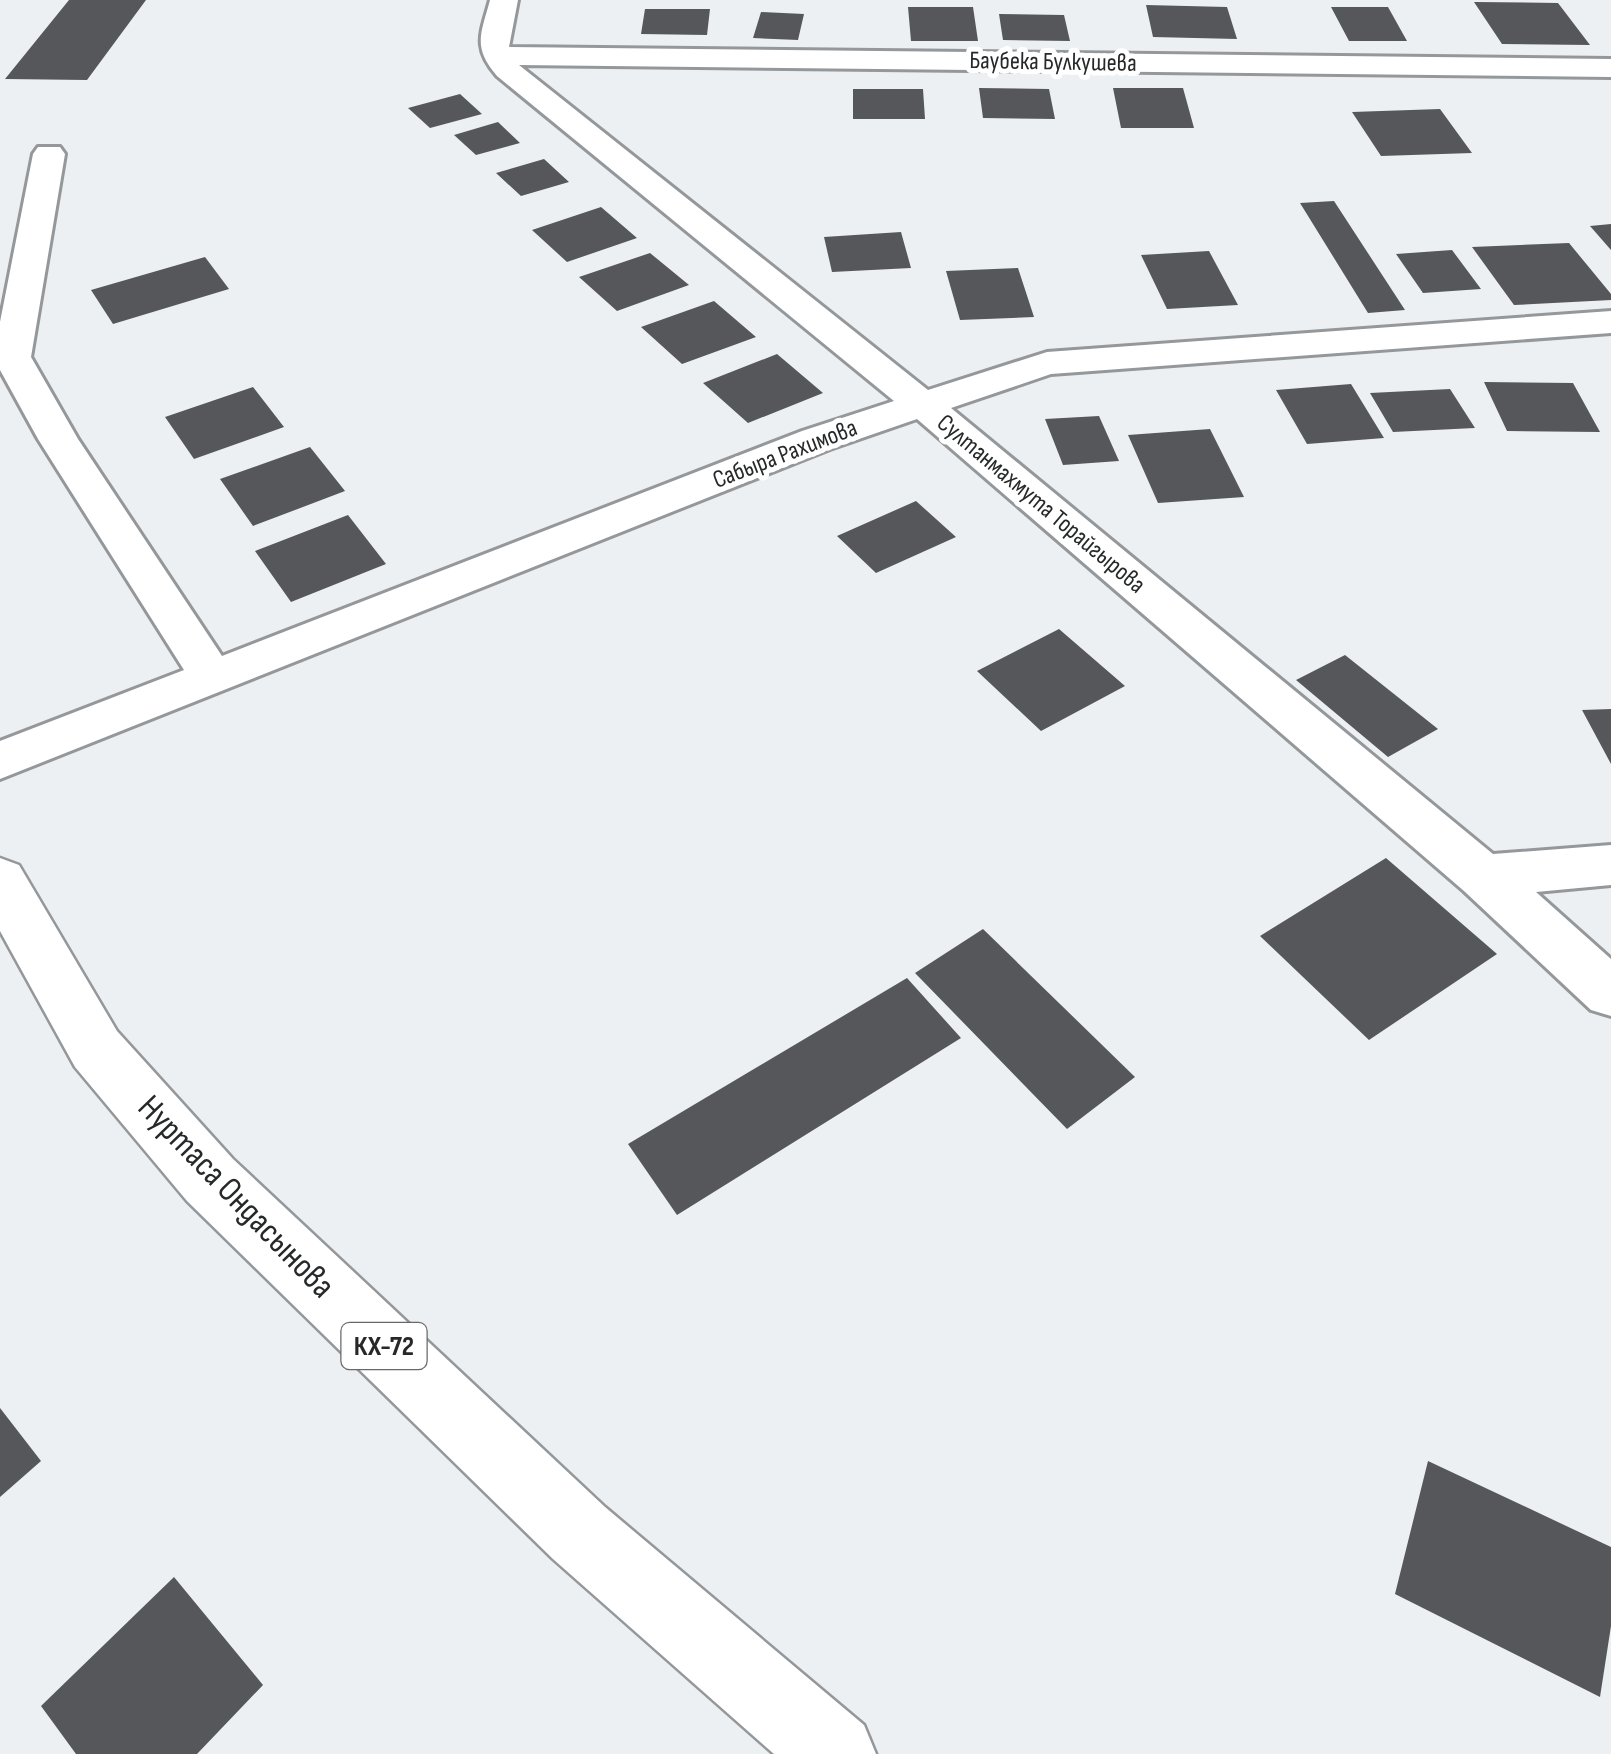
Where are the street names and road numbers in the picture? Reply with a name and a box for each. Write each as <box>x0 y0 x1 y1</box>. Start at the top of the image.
street label: Баубека Булкушева <box>969 45 1137 79</box>
street label: Султанмахмута Торайгырова <box>930 408 1152 600</box>
street label: Сабыра Рахимова <box>708 412 862 496</box>
street label: Нуртаса Ондасынова <box>128 1087 344 1307</box>
road number: КХ-72 <box>342 1323 426 1369</box>

